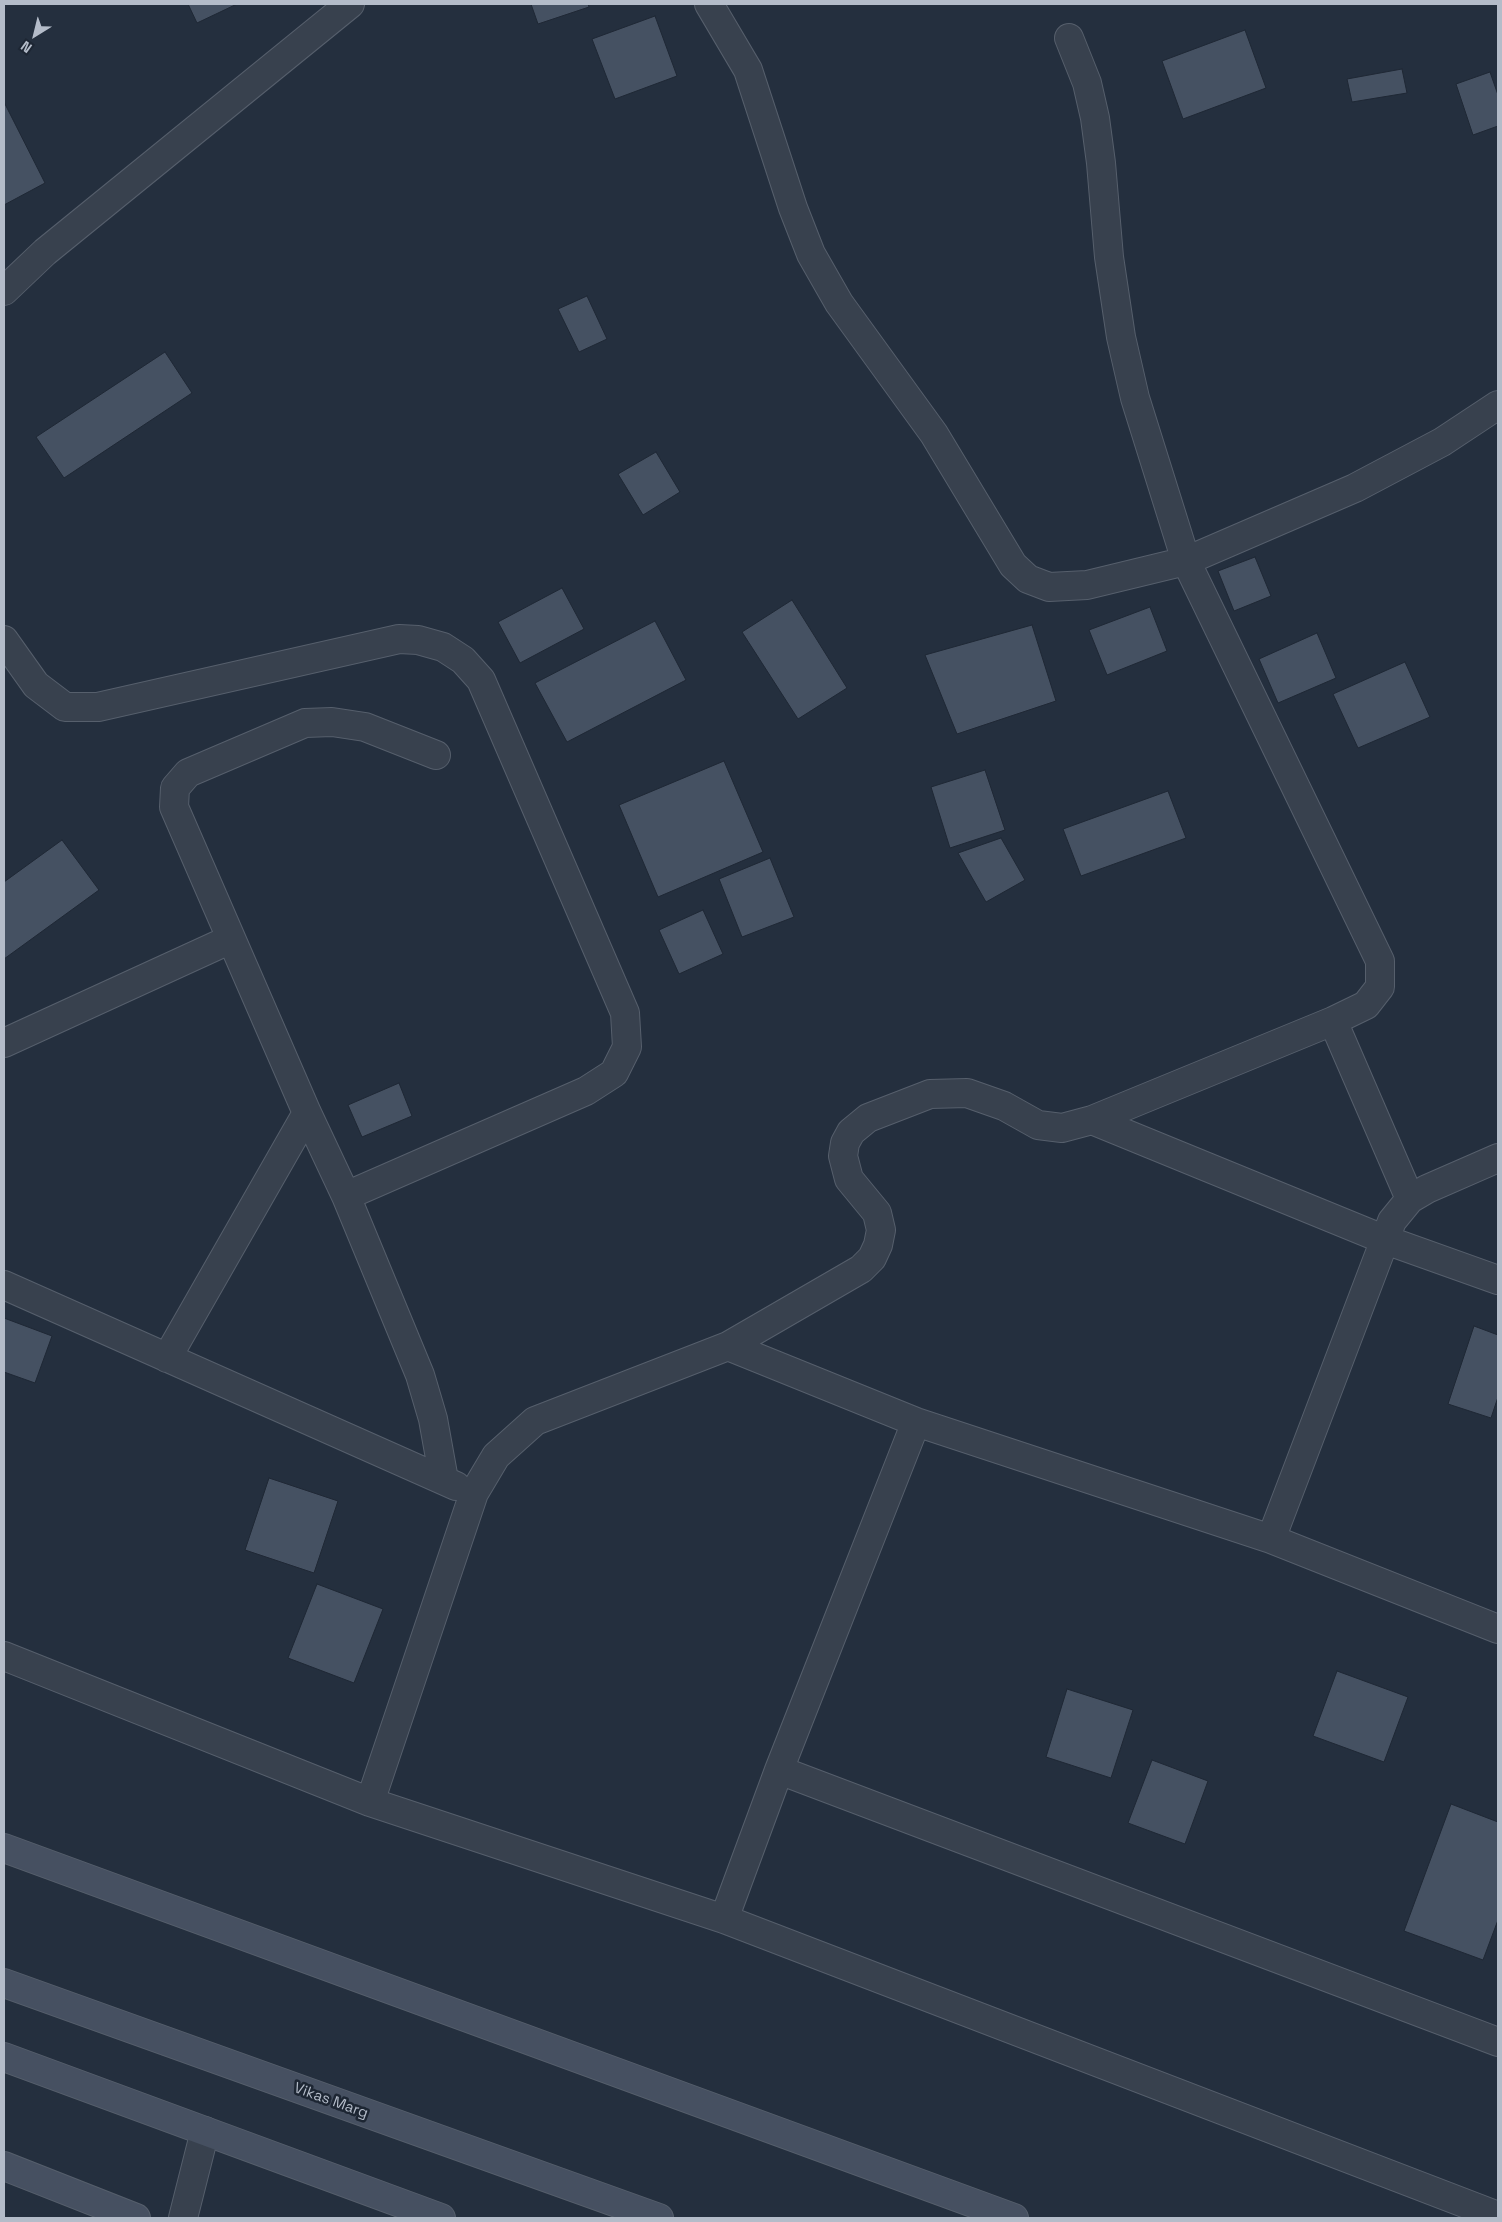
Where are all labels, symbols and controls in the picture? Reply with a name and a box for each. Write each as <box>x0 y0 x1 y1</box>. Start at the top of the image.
north arrow <box>10 10 60 60</box>
text: N <box>17 37 35 57</box>
street label: Vikas Marg <box>291 2079 371 2123</box>

